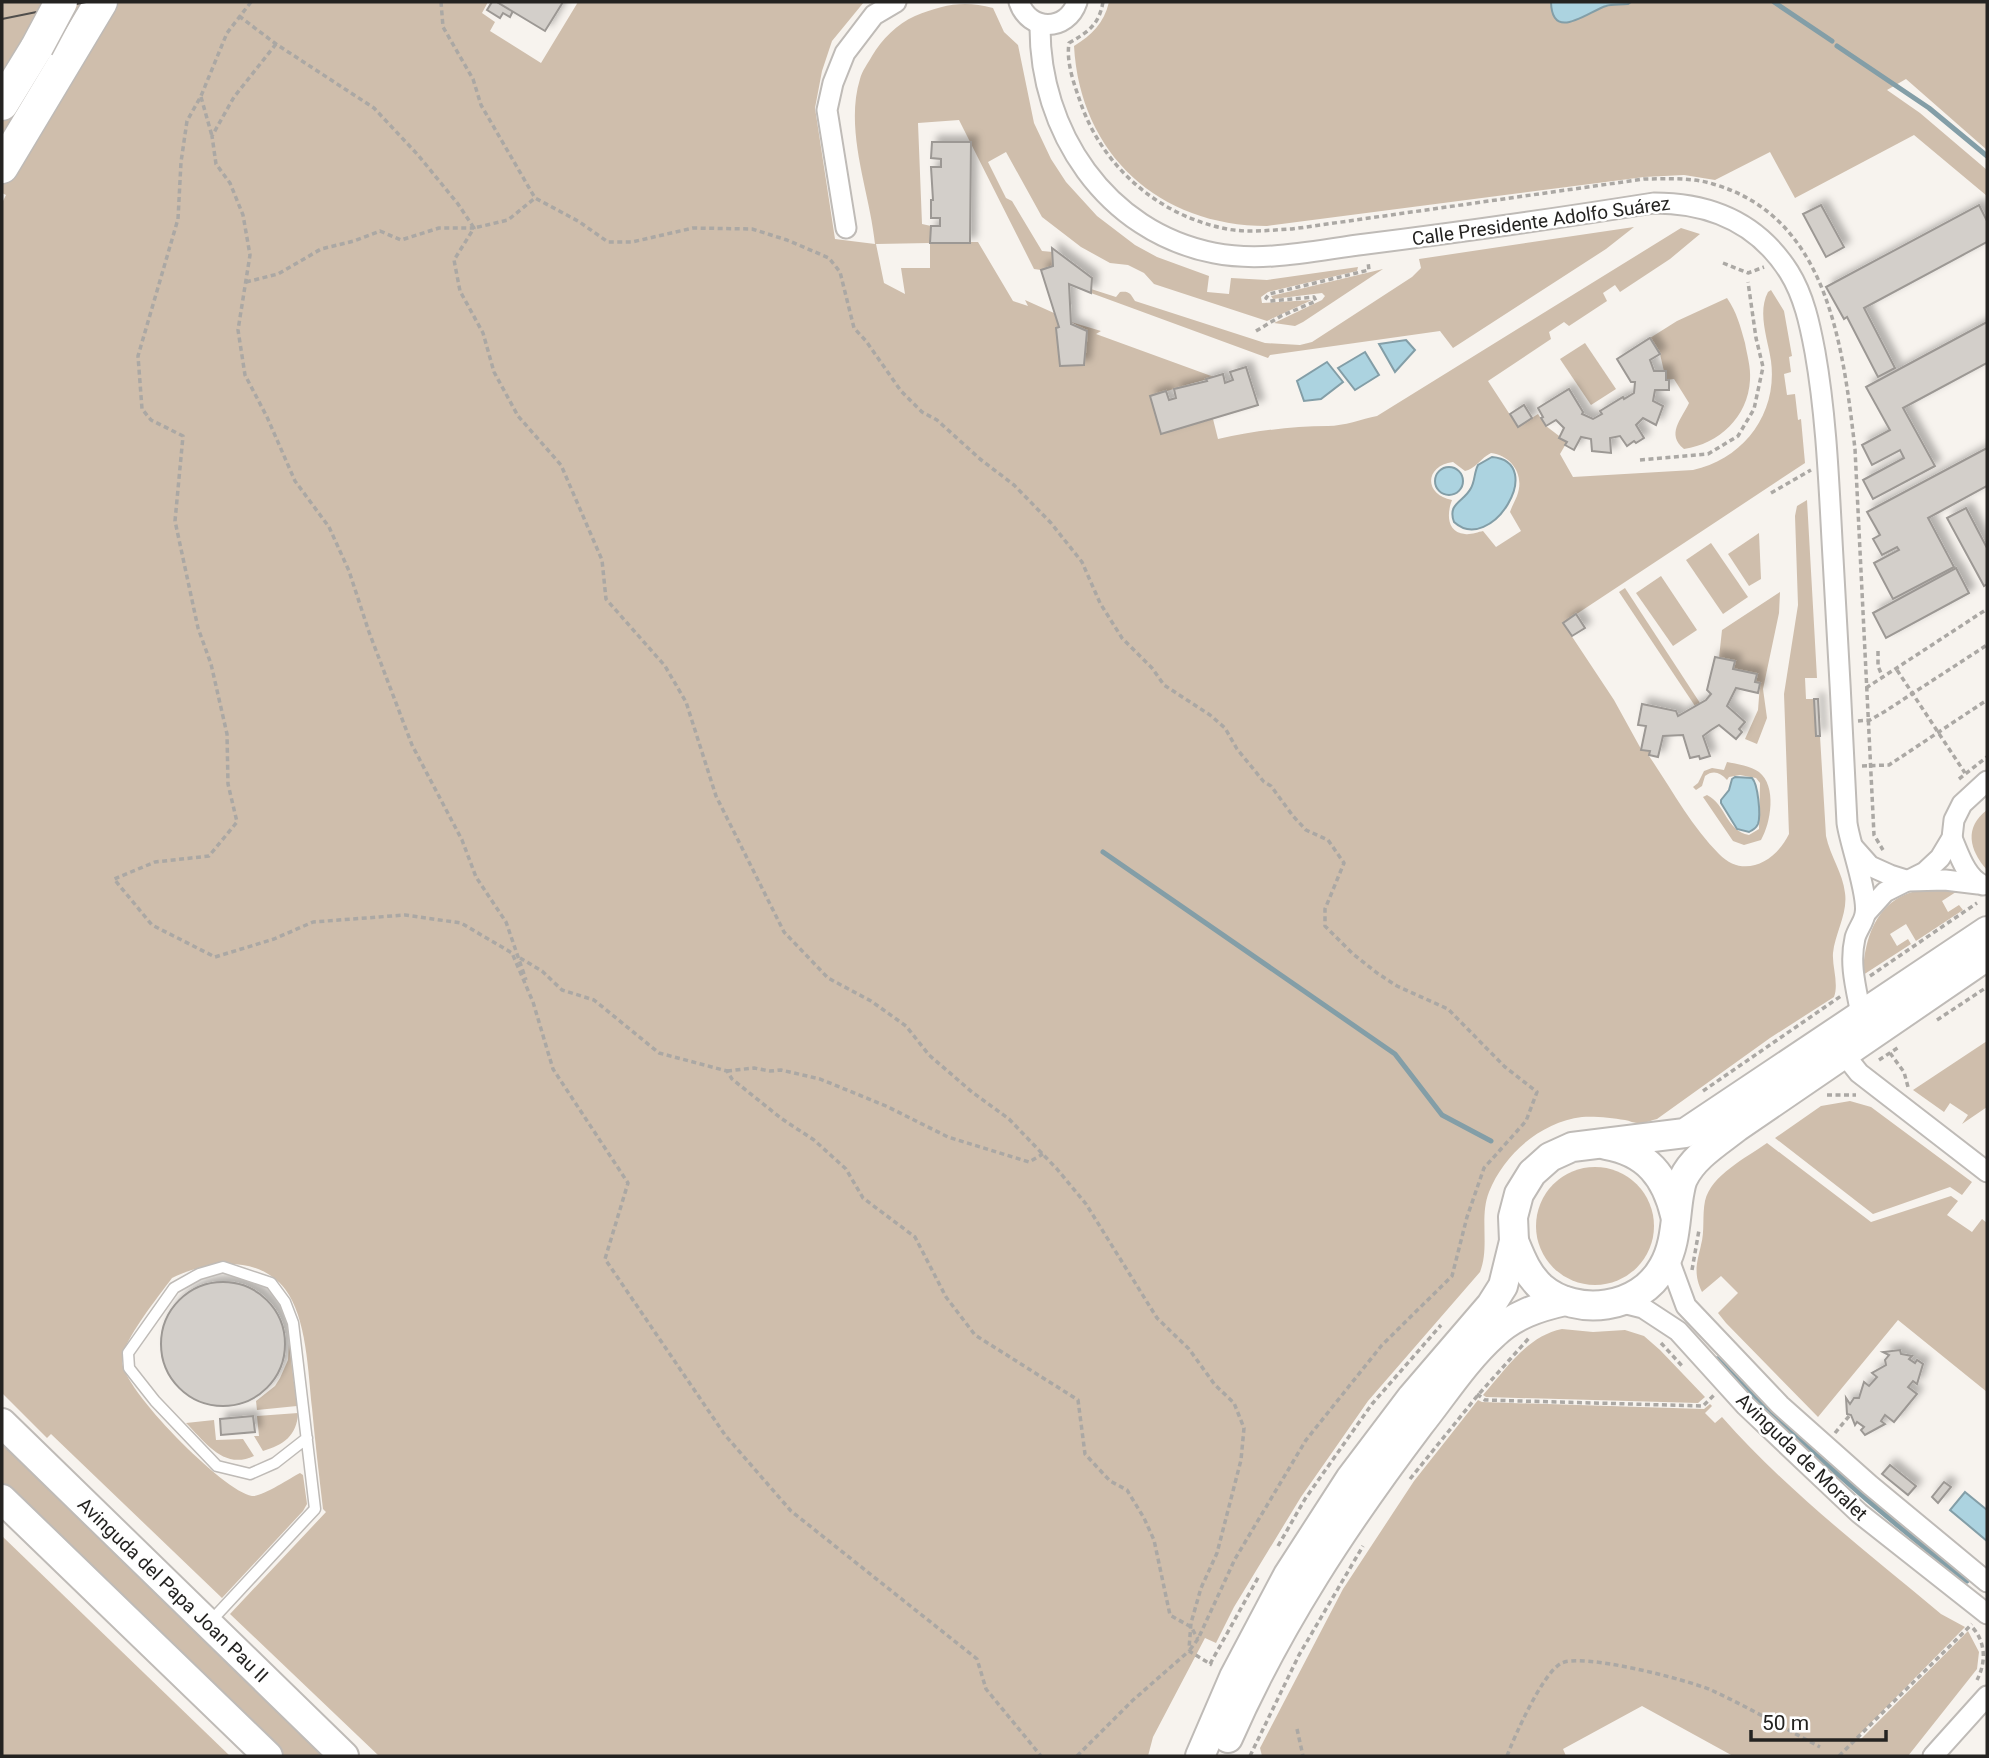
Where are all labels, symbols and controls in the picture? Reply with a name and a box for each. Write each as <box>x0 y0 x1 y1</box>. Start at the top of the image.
street label: Calle Presidente Adolfo Suárez <box>1410 191 1672 251</box>
street label: Avinguda de Moralet <box>1732 1388 1872 1526</box>
street label: Avinguda del Papa Joan Pau II <box>73 1493 273 1687</box>
scale bar <box>1751 1698 1886 1742</box>
text: 50 m <box>1762 1711 1809 1735</box>

